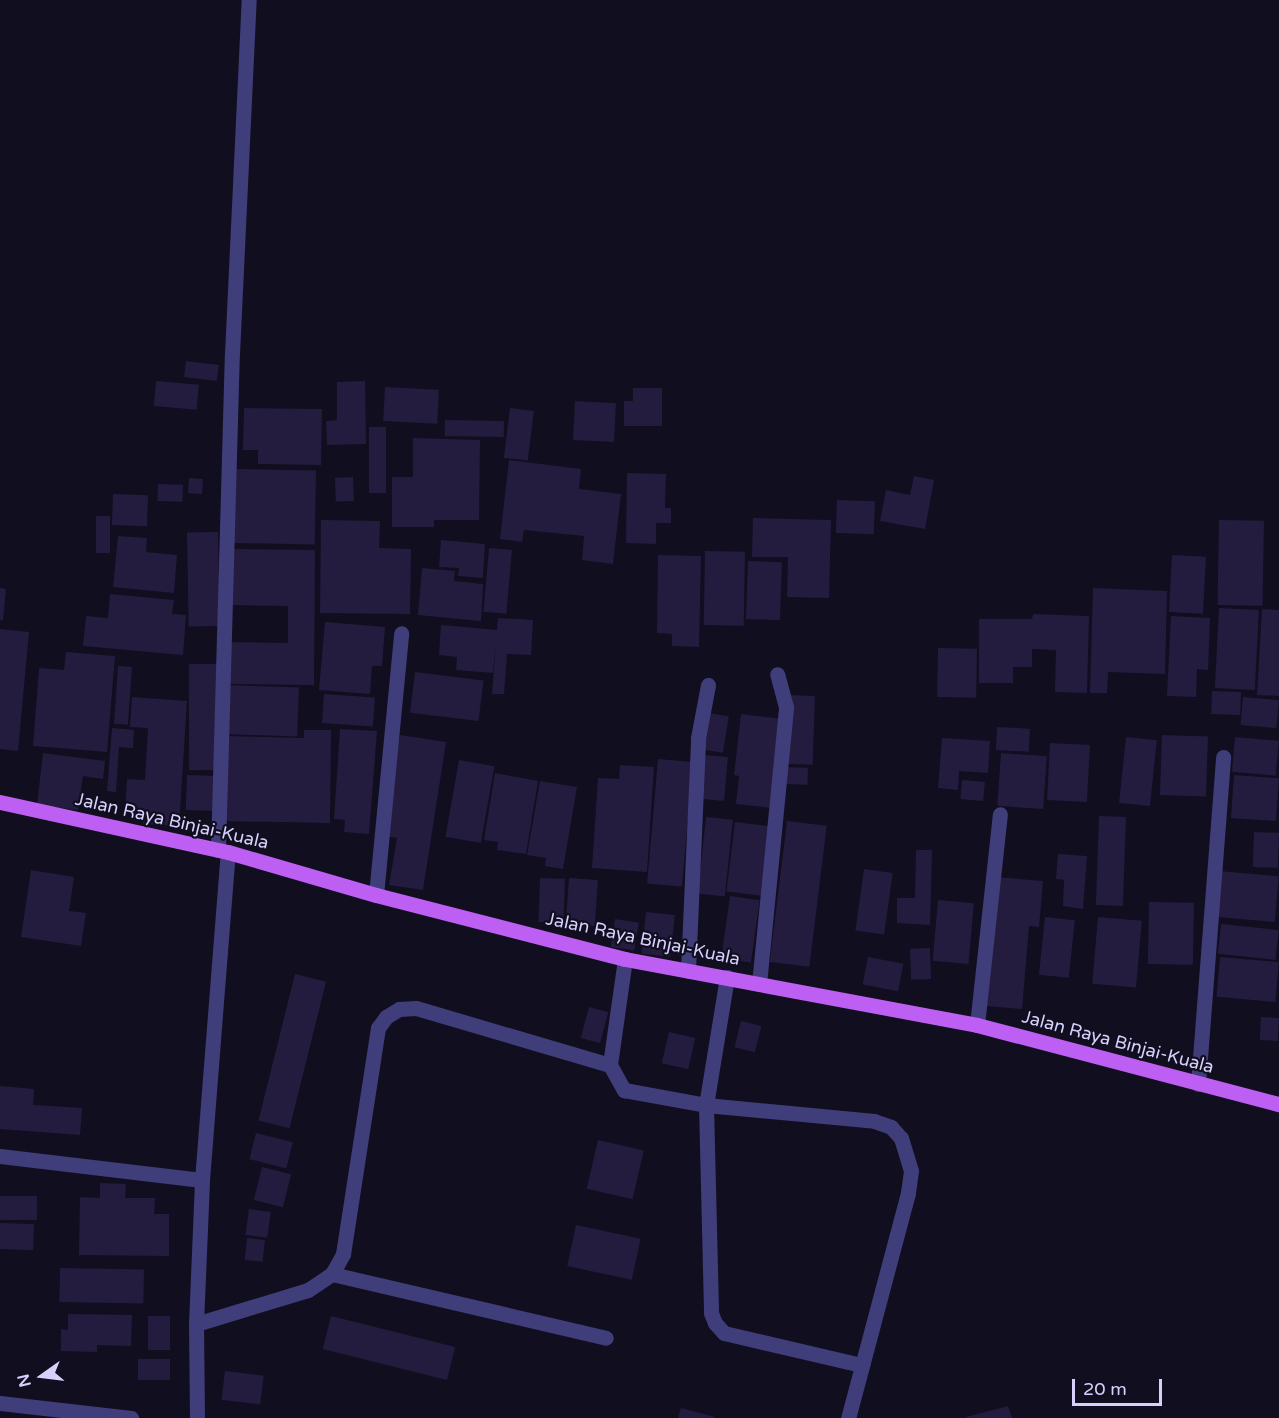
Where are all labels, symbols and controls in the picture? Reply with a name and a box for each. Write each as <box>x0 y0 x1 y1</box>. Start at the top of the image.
street label: Jalan Raya Binjai-Kuala <box>73 788 271 854</box>
street label: Jalan Raya Binjai-Kuala <box>544 908 742 970</box>
street label: Jalan Raya Binjai-Kuala <box>1020 1006 1216 1078</box>
north arrow <box>12 1346 72 1406</box>
scale bar <box>1075 1367 1165 1405</box>
text: N <box>13 1372 36 1389</box>
text: 20 m <box>1083 1378 1127 1400</box>

